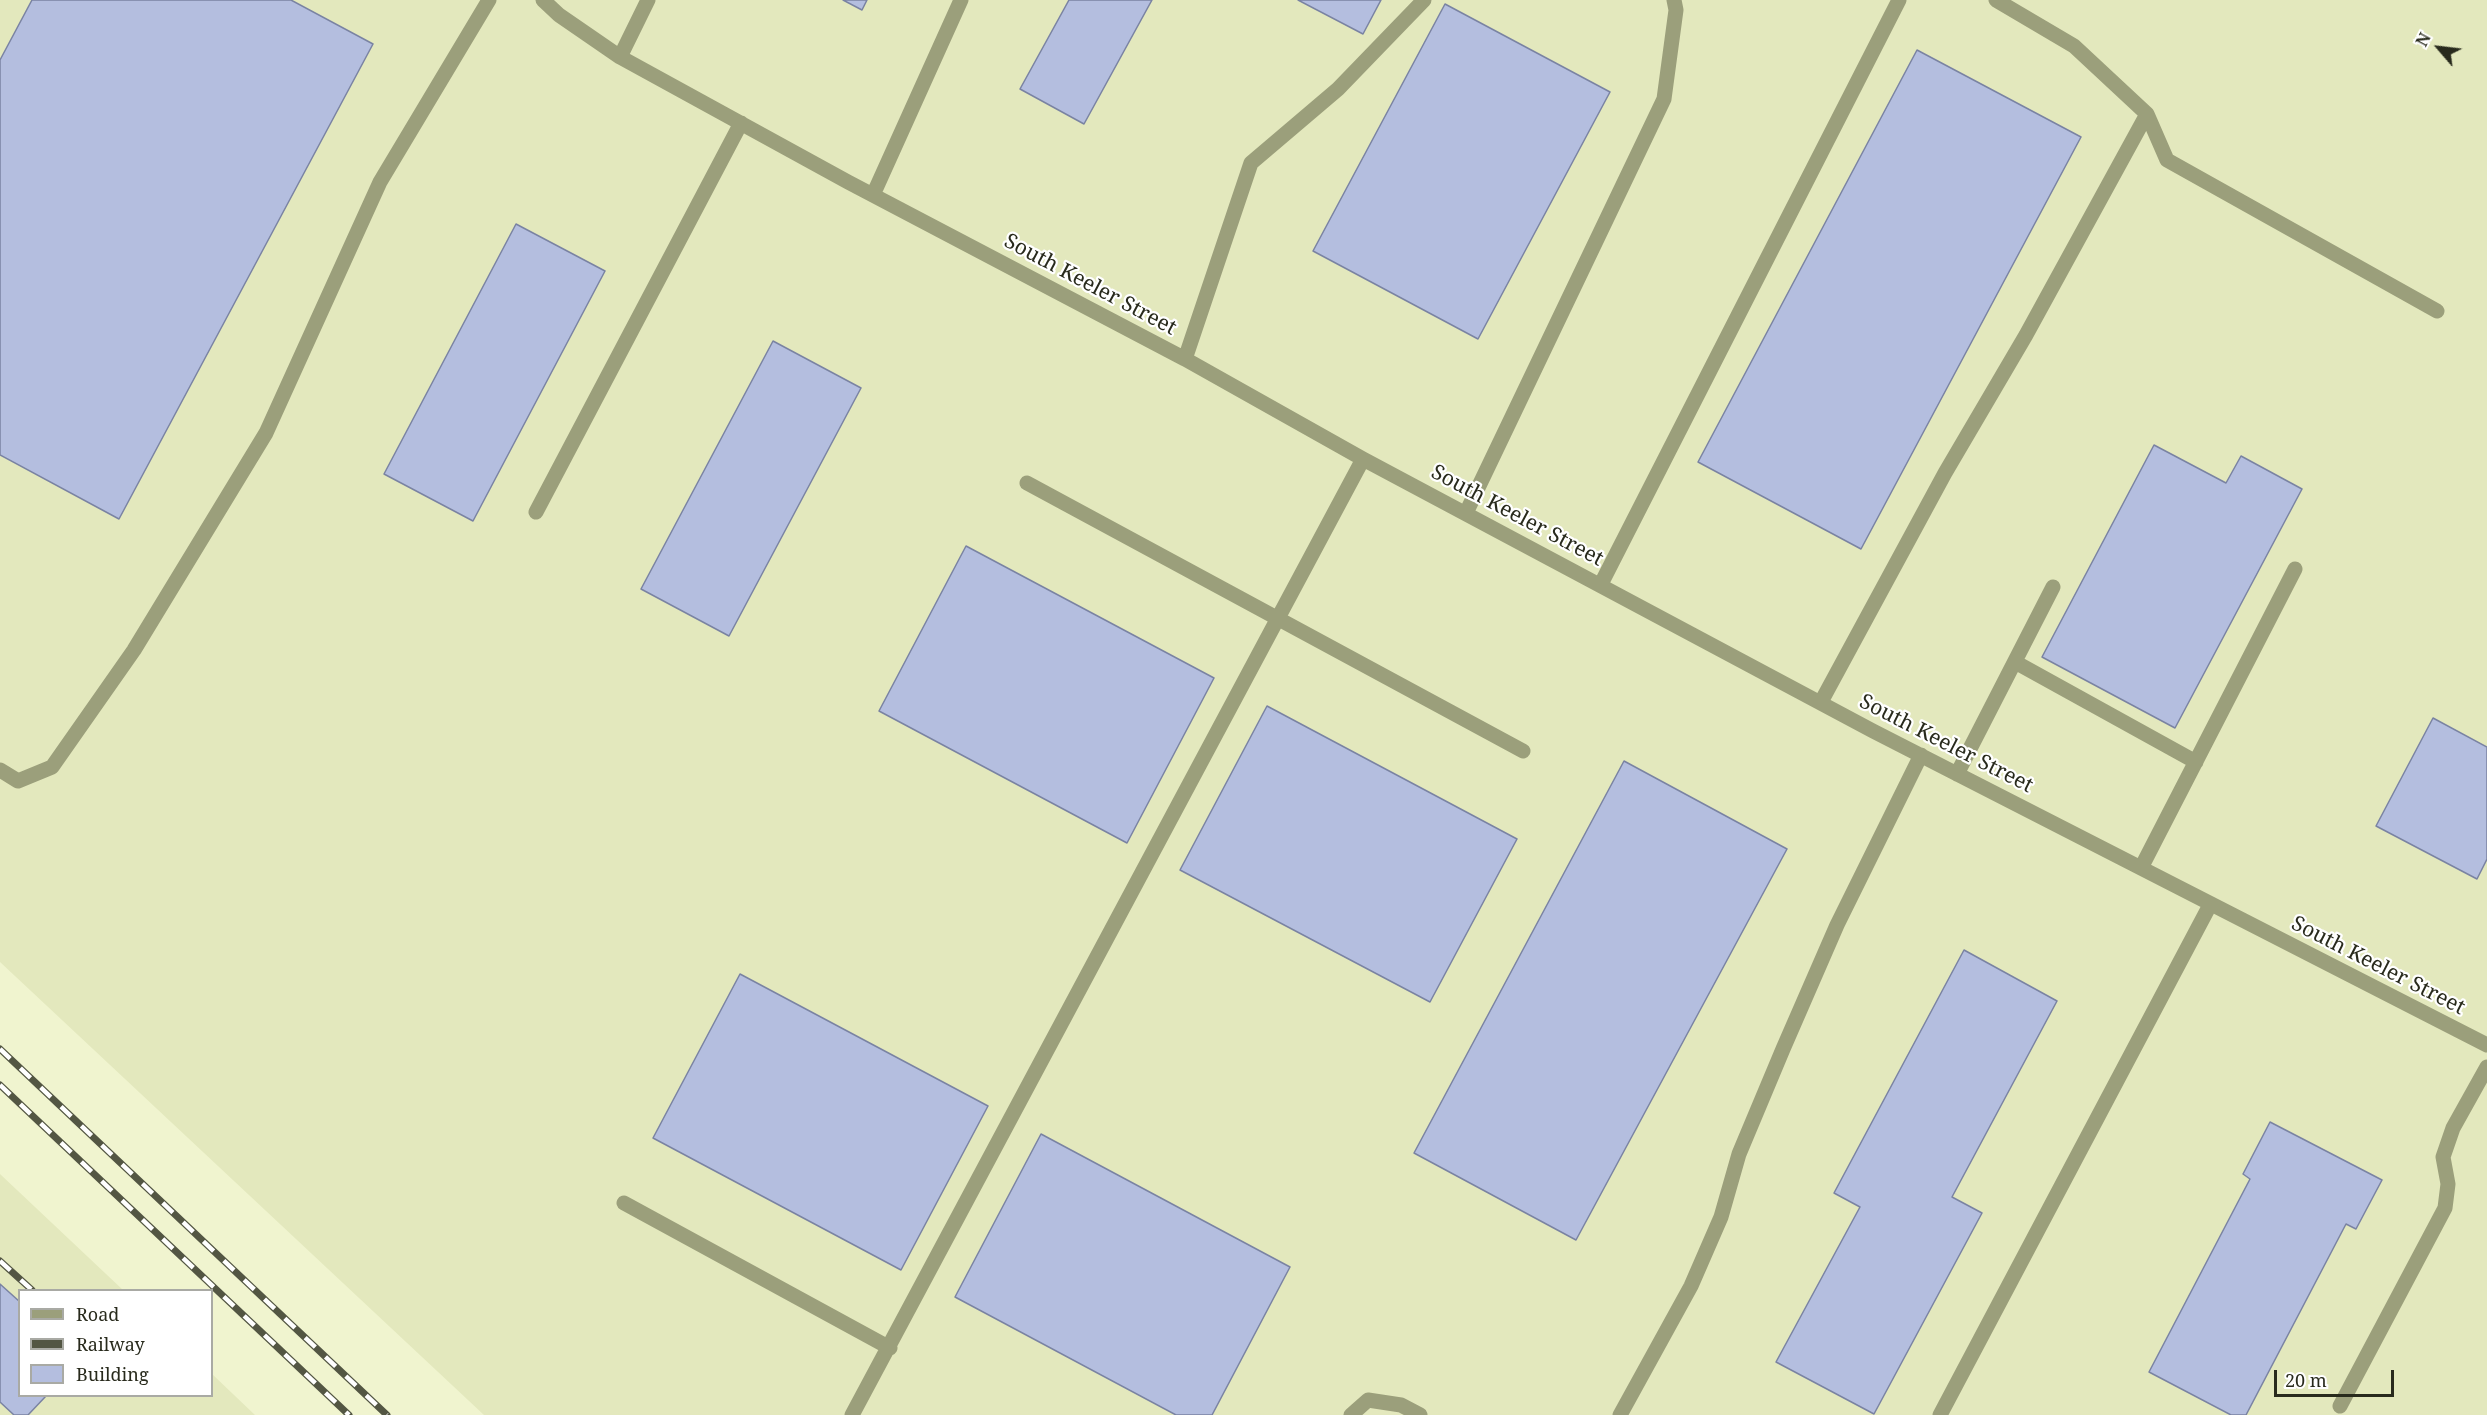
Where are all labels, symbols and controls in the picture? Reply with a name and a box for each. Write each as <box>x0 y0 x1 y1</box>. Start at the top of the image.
north arrow <box>2409 18 2469 78</box>
text: N <box>2410 29 2436 50</box>
street label: South Keeler Street <box>1000 229 1180 341</box>
street label: South Keeler Street <box>1427 460 1607 572</box>
street label: South Keeler Street <box>1855 689 2037 799</box>
street label: South Keeler Street <box>2287 911 2469 1021</box>
legend <box>18 1289 213 1397</box>
text: Road <box>76 1302 119 1326</box>
text: Railway <box>76 1332 145 1356</box>
scale bar <box>2277 1358 2397 1396</box>
text: Building <box>76 1362 149 1386</box>
text: 20 m <box>2285 1368 2327 1392</box>

